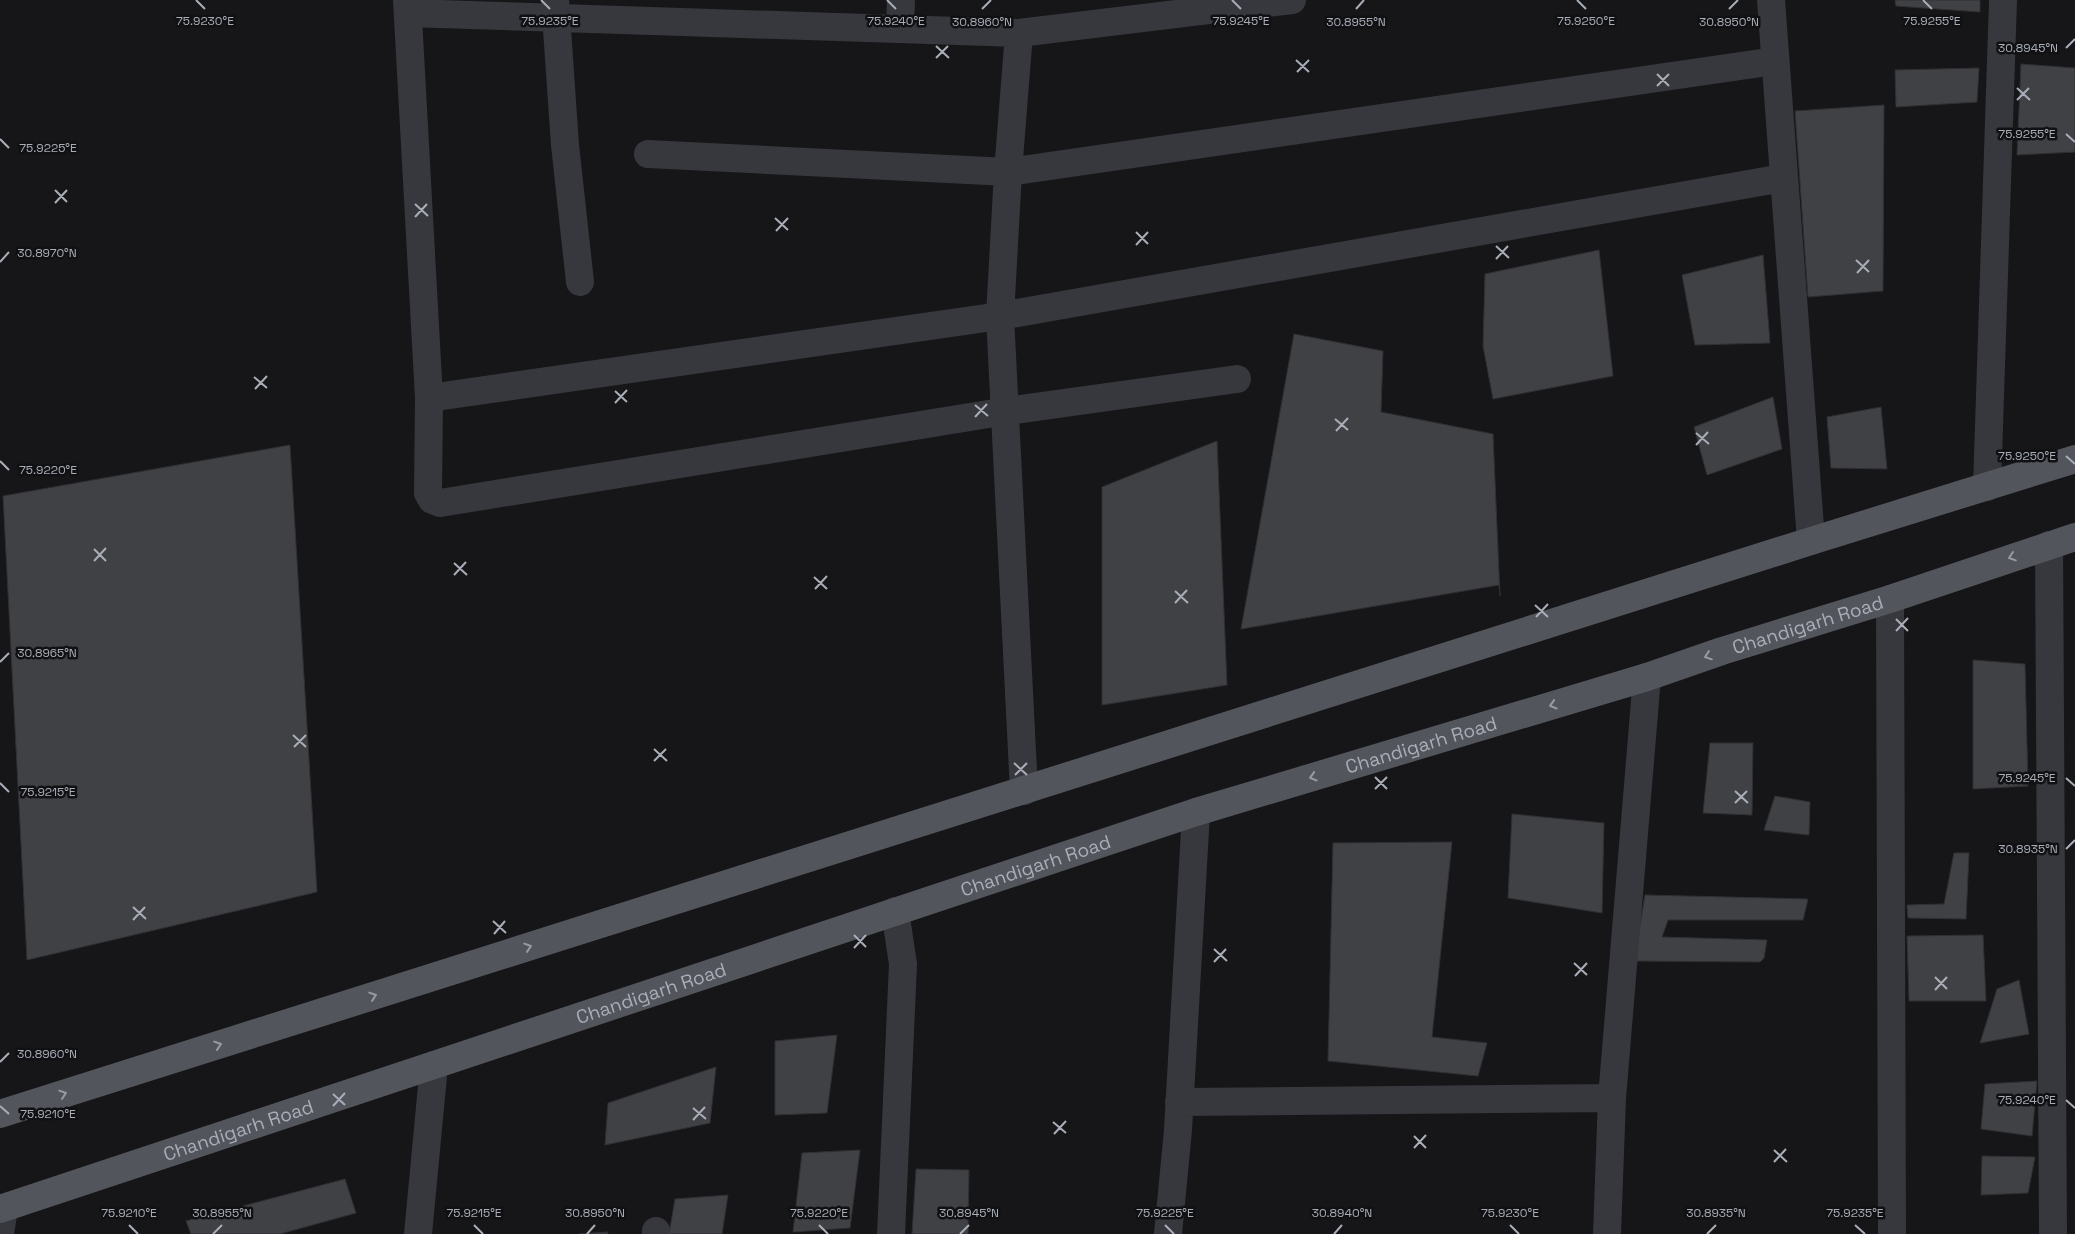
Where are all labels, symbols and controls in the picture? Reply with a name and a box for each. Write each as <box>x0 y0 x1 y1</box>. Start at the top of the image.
text: 75.9230°E <box>176 13 234 29</box>
text: 75.9235°E <box>521 13 579 29</box>
text: 75.9240°E <box>867 13 925 29</box>
text: 75.9245°E <box>1212 13 1270 29</box>
text: 75.9250°E <box>1557 13 1615 29</box>
text: 75.9255°E <box>1903 13 1961 29</box>
text: 30.8960°N <box>952 14 1012 30</box>
text: 30.8955°N <box>1326 14 1386 30</box>
text: 30.8950°N <box>1699 14 1759 30</box>
text: 30.8945°N <box>1998 40 2058 56</box>
text: 75.9255°E <box>1998 126 2056 142</box>
text: 75.9225°E <box>19 140 77 156</box>
text: 30.8970°N <box>17 245 77 261</box>
text: 75.9250°E <box>1998 448 2056 464</box>
text: 75.9220°E <box>19 462 77 478</box>
one-way arrow <box>2008 552 2017 562</box>
street label: Chandigarh Road <box>1729 589 1886 660</box>
text: 30.8965°N <box>17 645 77 661</box>
one-way arrow <box>1704 650 1712 660</box>
one-way arrow <box>1549 700 1557 710</box>
street label: Chandigarh Road <box>1342 710 1500 779</box>
text: 75.9245°E <box>1998 770 2056 786</box>
one-way arrow <box>1310 771 1318 781</box>
text: 75.9215°E <box>20 784 76 800</box>
street label: Chandigarh Road <box>957 829 1114 902</box>
text: 30.8935°N <box>1998 841 2058 857</box>
one-way arrow <box>523 942 532 952</box>
street label: Chandigarh Road <box>573 956 729 1029</box>
one-way arrow <box>368 991 377 1001</box>
one-way arrow <box>213 1041 222 1051</box>
text: 30.8960°N <box>17 1046 77 1062</box>
one-way arrow <box>58 1090 67 1100</box>
text: 75.9240°E <box>1998 1092 2056 1108</box>
street label: Chandigarh Road <box>160 1093 317 1167</box>
text: 75.9210°E <box>20 1106 76 1122</box>
text: 75.9210°E <box>101 1205 157 1221</box>
text: 30.8955°N <box>192 1205 252 1221</box>
text: 75.9215°E <box>446 1205 502 1221</box>
text: 30.8950°N <box>565 1205 625 1221</box>
text: 75.9220°E <box>790 1205 848 1221</box>
text: 30.8945°N <box>939 1205 999 1221</box>
text: 75.9225°E <box>1136 1205 1194 1221</box>
text: 30.8940°N <box>1312 1205 1372 1221</box>
text: 75.9230°E <box>1481 1205 1539 1221</box>
text: 30.8935°N <box>1686 1205 1746 1221</box>
text: 75.9235°E <box>1826 1205 1884 1221</box>

